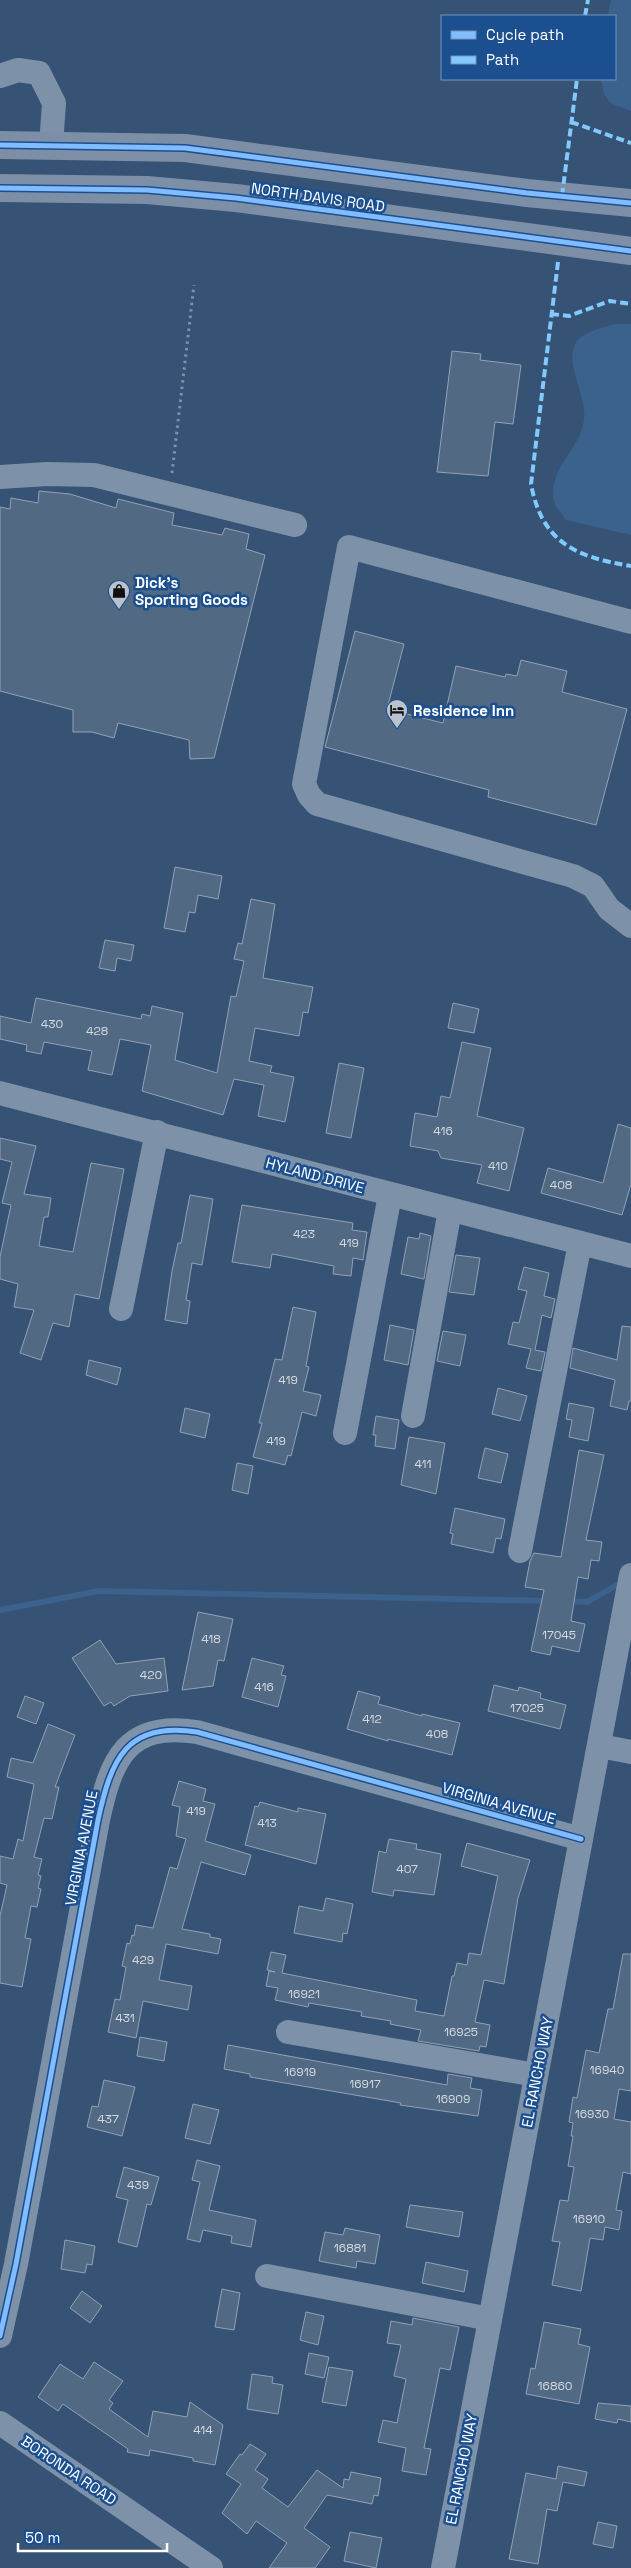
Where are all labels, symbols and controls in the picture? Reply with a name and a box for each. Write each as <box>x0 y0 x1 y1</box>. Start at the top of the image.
legend <box>441 15 616 80</box>
text: Cycle path <box>486 25 564 44</box>
text: Path <box>486 50 519 69</box>
street label: NORTH DAVIS ROAD <box>250 178 386 216</box>
place label: Dick's Sporting Goods <box>135 573 248 609</box>
shop icon: Dick's Sporting Goods <box>107 579 131 610</box>
hotel icon: Residence Inn <box>385 698 409 729</box>
place label: Residence Inn <box>413 701 514 720</box>
house number: 430 <box>41 1016 63 1032</box>
house number: 428 <box>86 1023 108 1039</box>
house number: 416 <box>433 1123 453 1139</box>
street label: HYLAND DRIVE <box>264 1153 366 1197</box>
house number: 410 <box>488 1158 508 1174</box>
house number: 408 <box>550 1177 572 1193</box>
house number: 423 <box>293 1226 315 1242</box>
house number: 419 <box>339 1235 359 1251</box>
house number: 419 <box>278 1372 298 1388</box>
house number: 419 <box>266 1433 286 1449</box>
house number: 411 <box>414 1456 432 1472</box>
house number: 17045 <box>542 1627 576 1643</box>
house number: 418 <box>201 1631 221 1647</box>
house number: 420 <box>140 1667 162 1683</box>
house number: 416 <box>254 1679 274 1695</box>
house number: 17025 <box>510 1700 544 1716</box>
house number: 412 <box>362 1711 382 1727</box>
house number: 408 <box>426 1726 448 1742</box>
street label: VIRGINIA AVENUE <box>440 1778 558 1828</box>
street label: VIRGINIA AVENUE <box>60 1789 102 1907</box>
house number: 419 <box>186 1803 206 1819</box>
house number: 413 <box>257 1815 277 1831</box>
house number: 407 <box>396 1861 418 1877</box>
house number: 429 <box>132 1952 154 1968</box>
house number: 16921 <box>288 1986 320 2002</box>
house number: 431 <box>115 2010 135 2026</box>
street label: EL RANCHO WAY <box>517 2015 557 2129</box>
house number: 16925 <box>444 2024 478 2040</box>
house number: 16940 <box>590 2062 624 2078</box>
house number: 16919 <box>284 2064 316 2080</box>
house number: 16917 <box>349 2076 381 2092</box>
house number: 16909 <box>436 2091 470 2107</box>
house number: 16930 <box>575 2106 609 2122</box>
house number: 437 <box>97 2111 119 2127</box>
house number: 439 <box>127 2177 149 2193</box>
house number: 16910 <box>573 2211 605 2227</box>
house number: 16881 <box>334 2240 366 2256</box>
house number: 16860 <box>538 2378 572 2394</box>
street label: EL RANCHO WAY <box>441 2412 481 2526</box>
house number: 414 <box>193 2422 213 2438</box>
street label: BORONDA ROAD <box>18 2431 120 2509</box>
scale bar <box>18 2520 166 2552</box>
text: 50 m <box>25 2528 60 2547</box>

